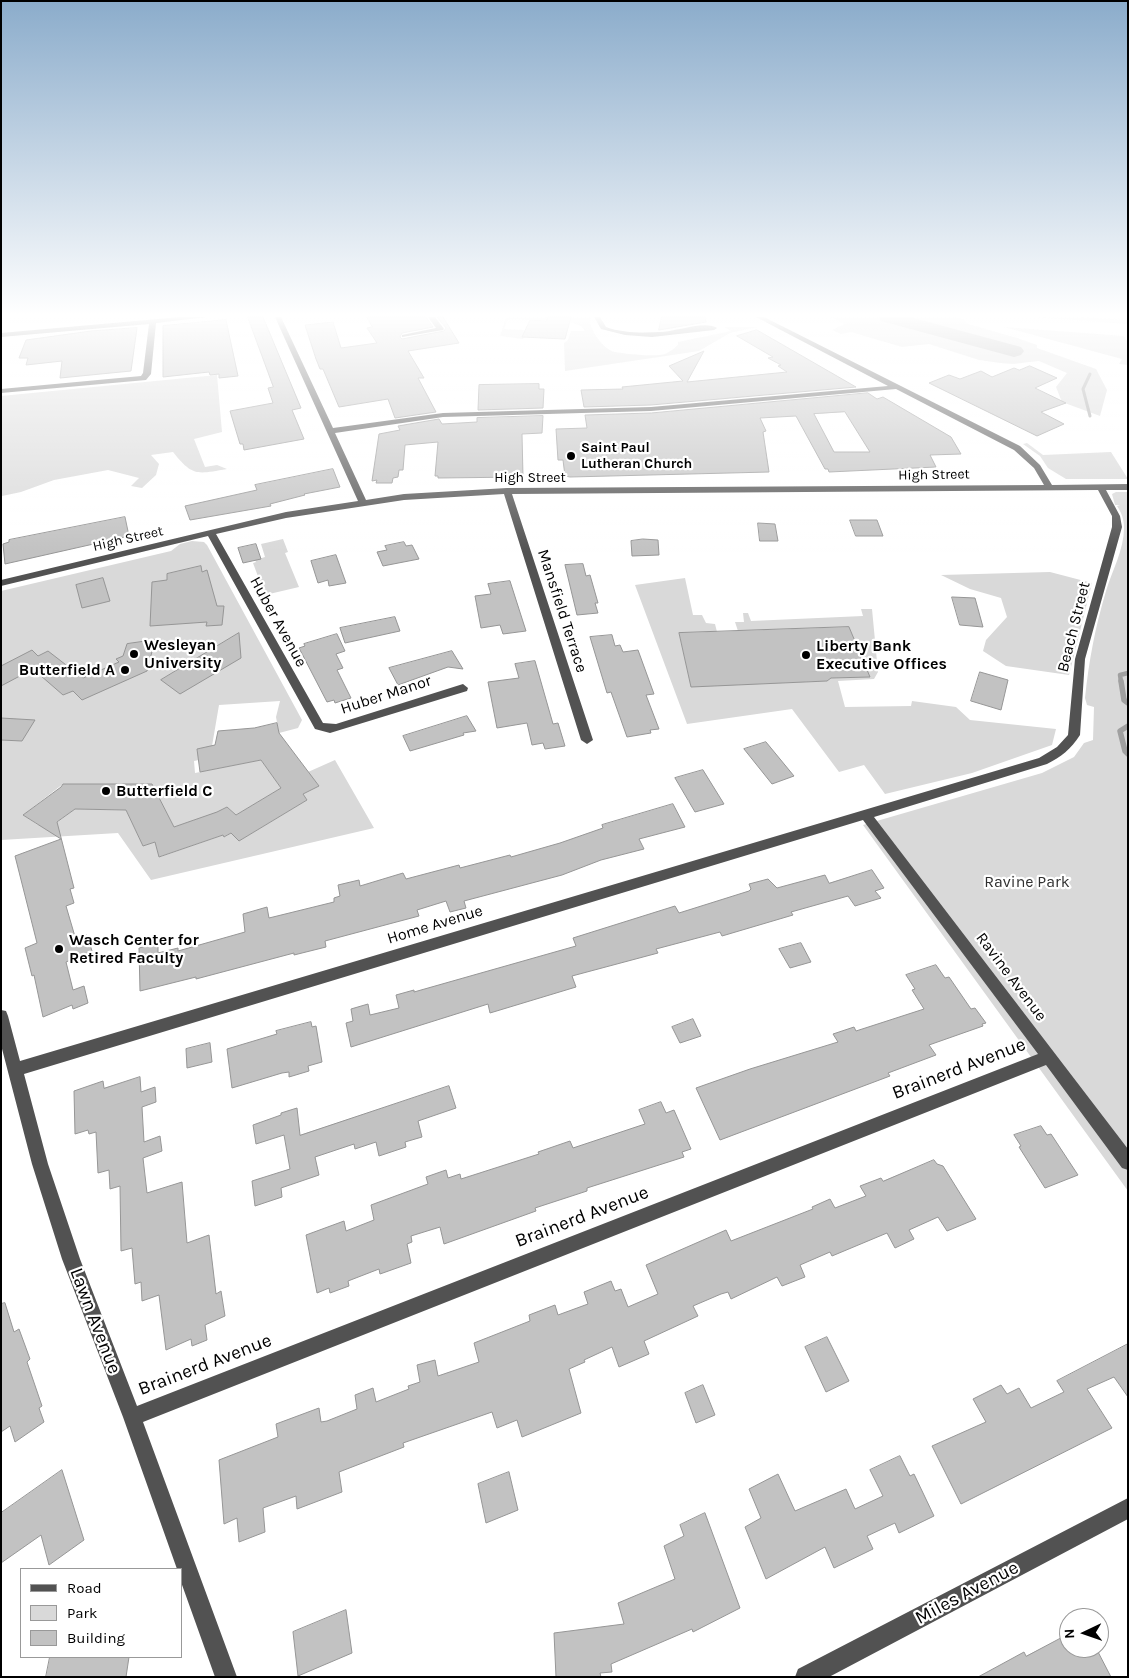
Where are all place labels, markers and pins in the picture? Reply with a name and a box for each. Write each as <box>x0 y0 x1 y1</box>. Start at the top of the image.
place label: Saint Paul Lutheran Church <box>581 440 692 472</box>
marker: Saint Paul Lutheran Church <box>565 450 577 462</box>
place label: Wesleyan University <box>144 635 221 673</box>
place label: Liberty Bank Executive Offices <box>816 636 947 674</box>
marker: Wesleyan University <box>128 648 140 660</box>
marker: Liberty Bank Executive Offices <box>800 649 812 661</box>
place label: Butterfield A <box>19 660 115 680</box>
marker: Butterfield A <box>119 664 131 676</box>
place label: Butterfield C <box>116 781 212 801</box>
marker: Butterfield C <box>100 785 112 797</box>
place label: Wasch Center for Retired Faculty <box>69 930 199 968</box>
marker: Wasch Center for Retired Faculty <box>53 943 65 955</box>

